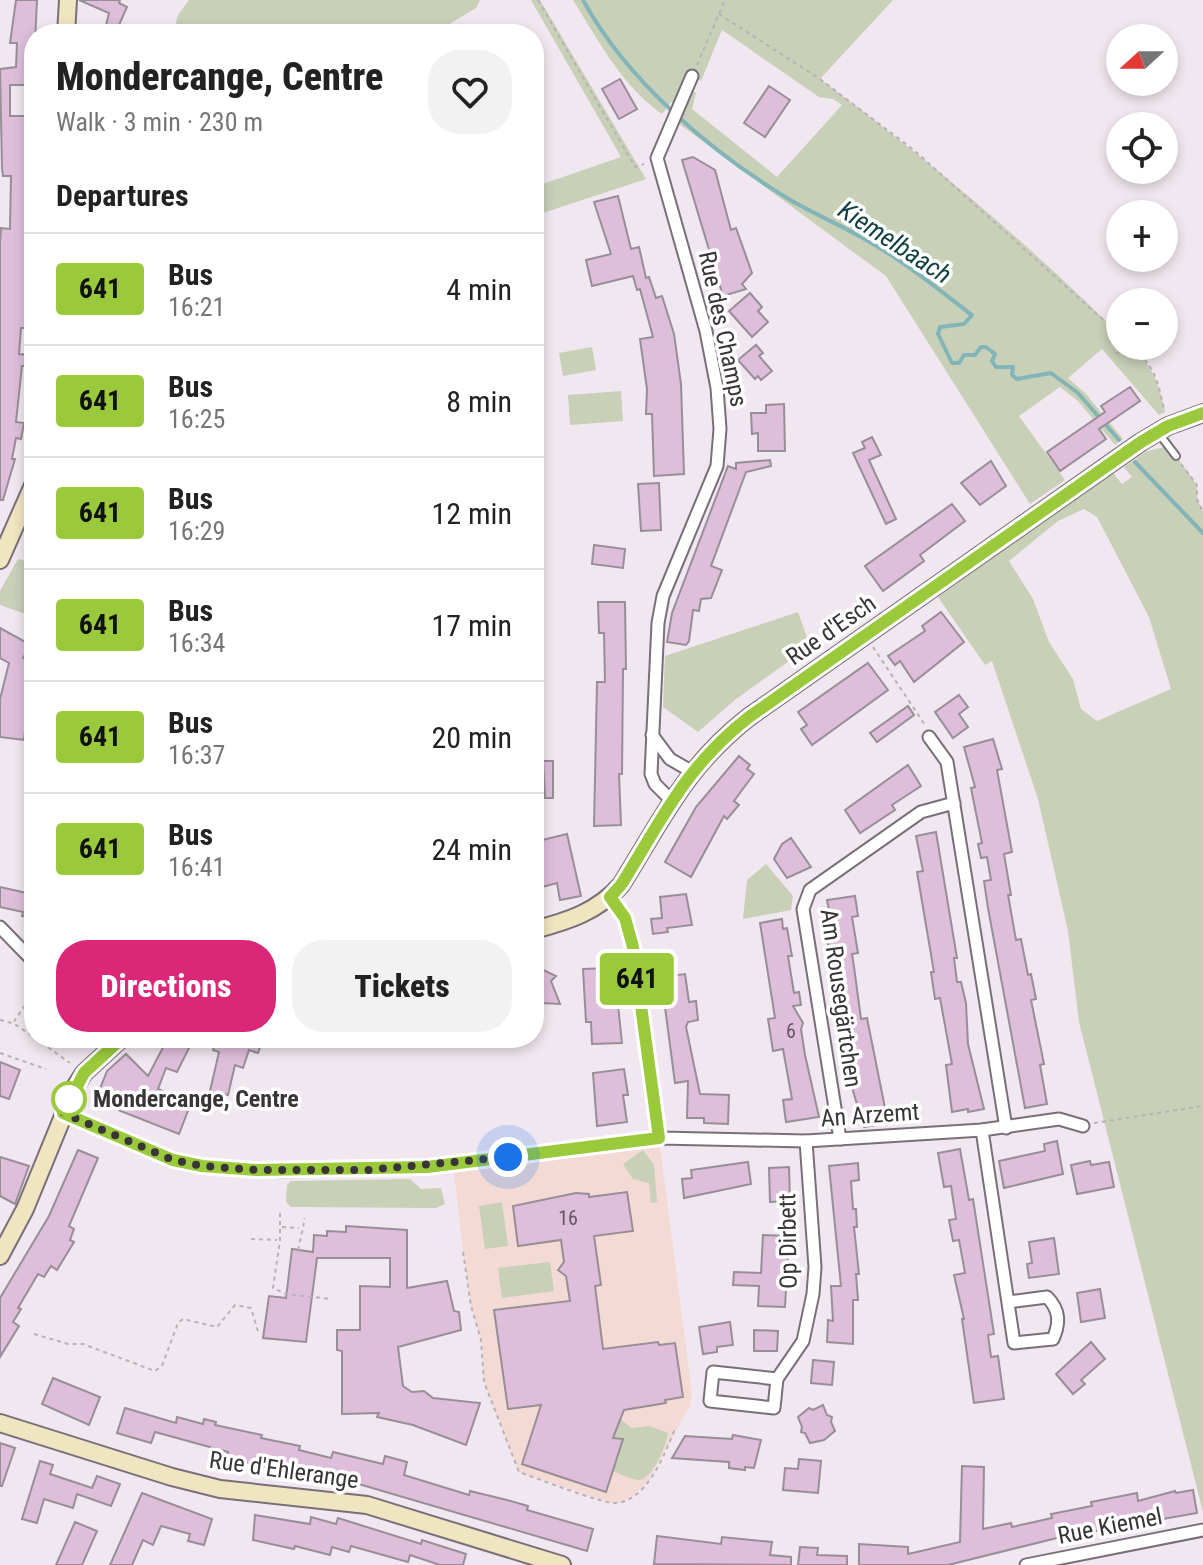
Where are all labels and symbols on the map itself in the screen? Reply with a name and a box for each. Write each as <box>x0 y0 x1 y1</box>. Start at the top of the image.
north arrow <box>1106 24 1178 96</box>
water label: Kiemelbaach <box>833 194 957 290</box>
street label: Rue des Champs <box>693 249 753 409</box>
street label: Rue d'Esch <box>781 589 881 671</box>
street label: Am Rousegärtchen <box>815 907 867 1089</box>
line badge: 641 <box>591 953 683 1005</box>
house number: 6 <box>786 1019 796 1043</box>
marker: Mondercange, Centre <box>52 1082 86 1116</box>
place label: Mondercange, Centre <box>93 1085 299 1113</box>
street label: An Arzemt <box>820 1098 920 1132</box>
your location <box>488 1137 528 1177</box>
street label: Op Dirbett <box>773 1193 803 1289</box>
house number: 16 <box>558 1206 578 1230</box>
street label: Rue d'Ehlerange <box>208 1446 360 1494</box>
street label: Rue Kiemel <box>1055 1502 1165 1550</box>

